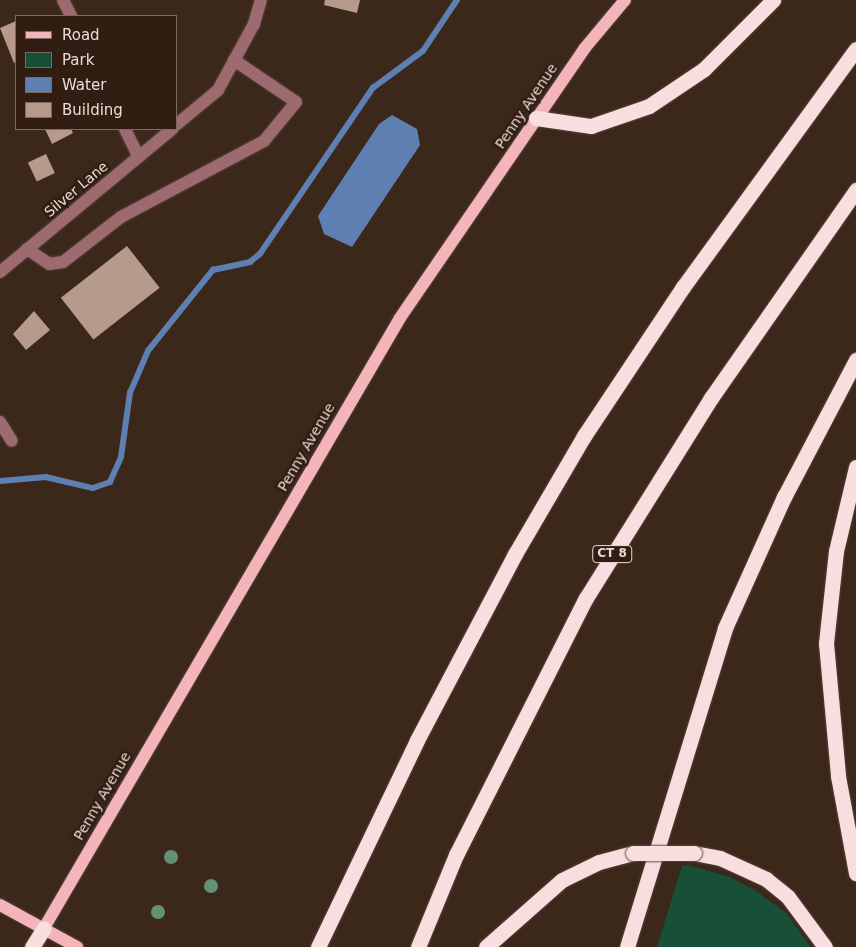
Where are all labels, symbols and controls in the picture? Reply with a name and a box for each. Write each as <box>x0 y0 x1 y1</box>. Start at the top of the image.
legend <box>15 15 178 130</box>
text: Road <box>62 26 100 44</box>
text: Park <box>62 51 94 69</box>
street label: Penny Avenue <box>491 60 561 152</box>
text: Water <box>62 76 106 94</box>
text: Building <box>62 101 123 119</box>
street label: Silver Lane <box>41 158 111 220</box>
street label: Penny Avenue <box>274 400 338 494</box>
road number: CT 8 <box>592 544 632 564</box>
street label: Penny Avenue <box>70 749 134 843</box>

